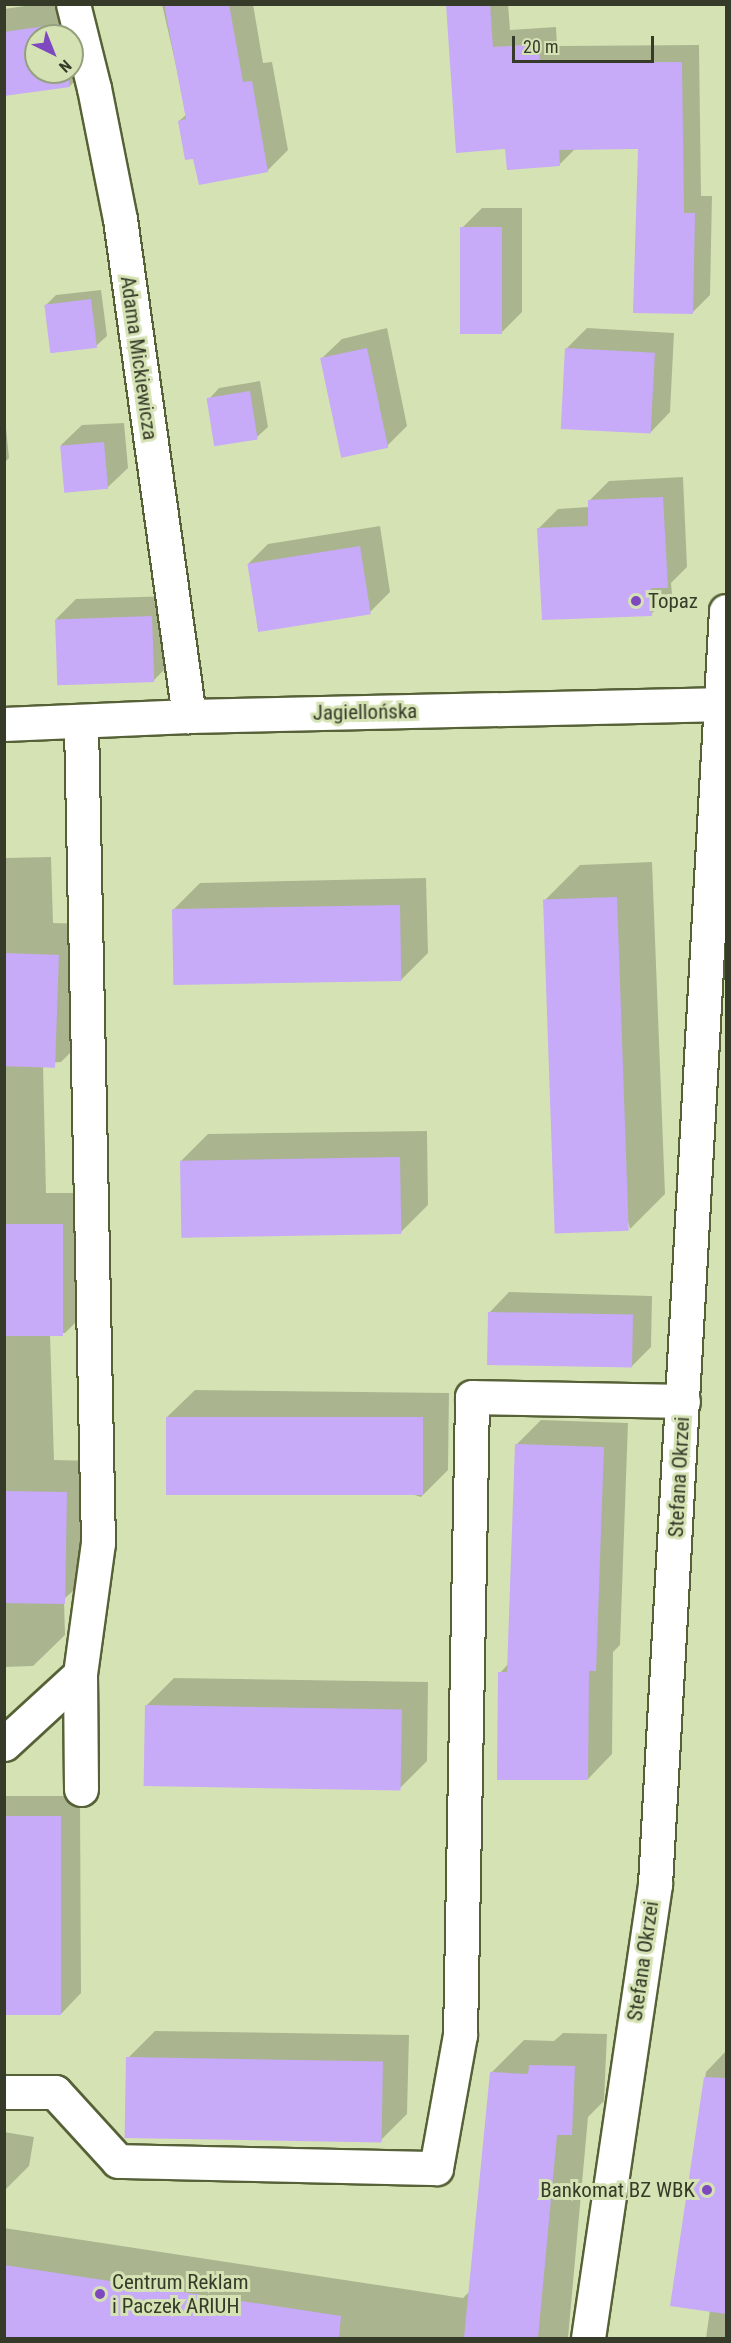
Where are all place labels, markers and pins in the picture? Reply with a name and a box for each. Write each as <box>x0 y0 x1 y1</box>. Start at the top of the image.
place label: Topaz <box>648 588 698 614</box>
marker: Topaz <box>629 594 643 608</box>
place label: Bankomat BZ WBK <box>540 2177 695 2203</box>
marker: Bankomat BZ WBK <box>700 2183 714 2197</box>
place label: Centrum Reklam i Paczek ARIUH <box>112 2269 248 2319</box>
marker: Centrum Reklam i Paczek ARIUH <box>93 2287 107 2301</box>

